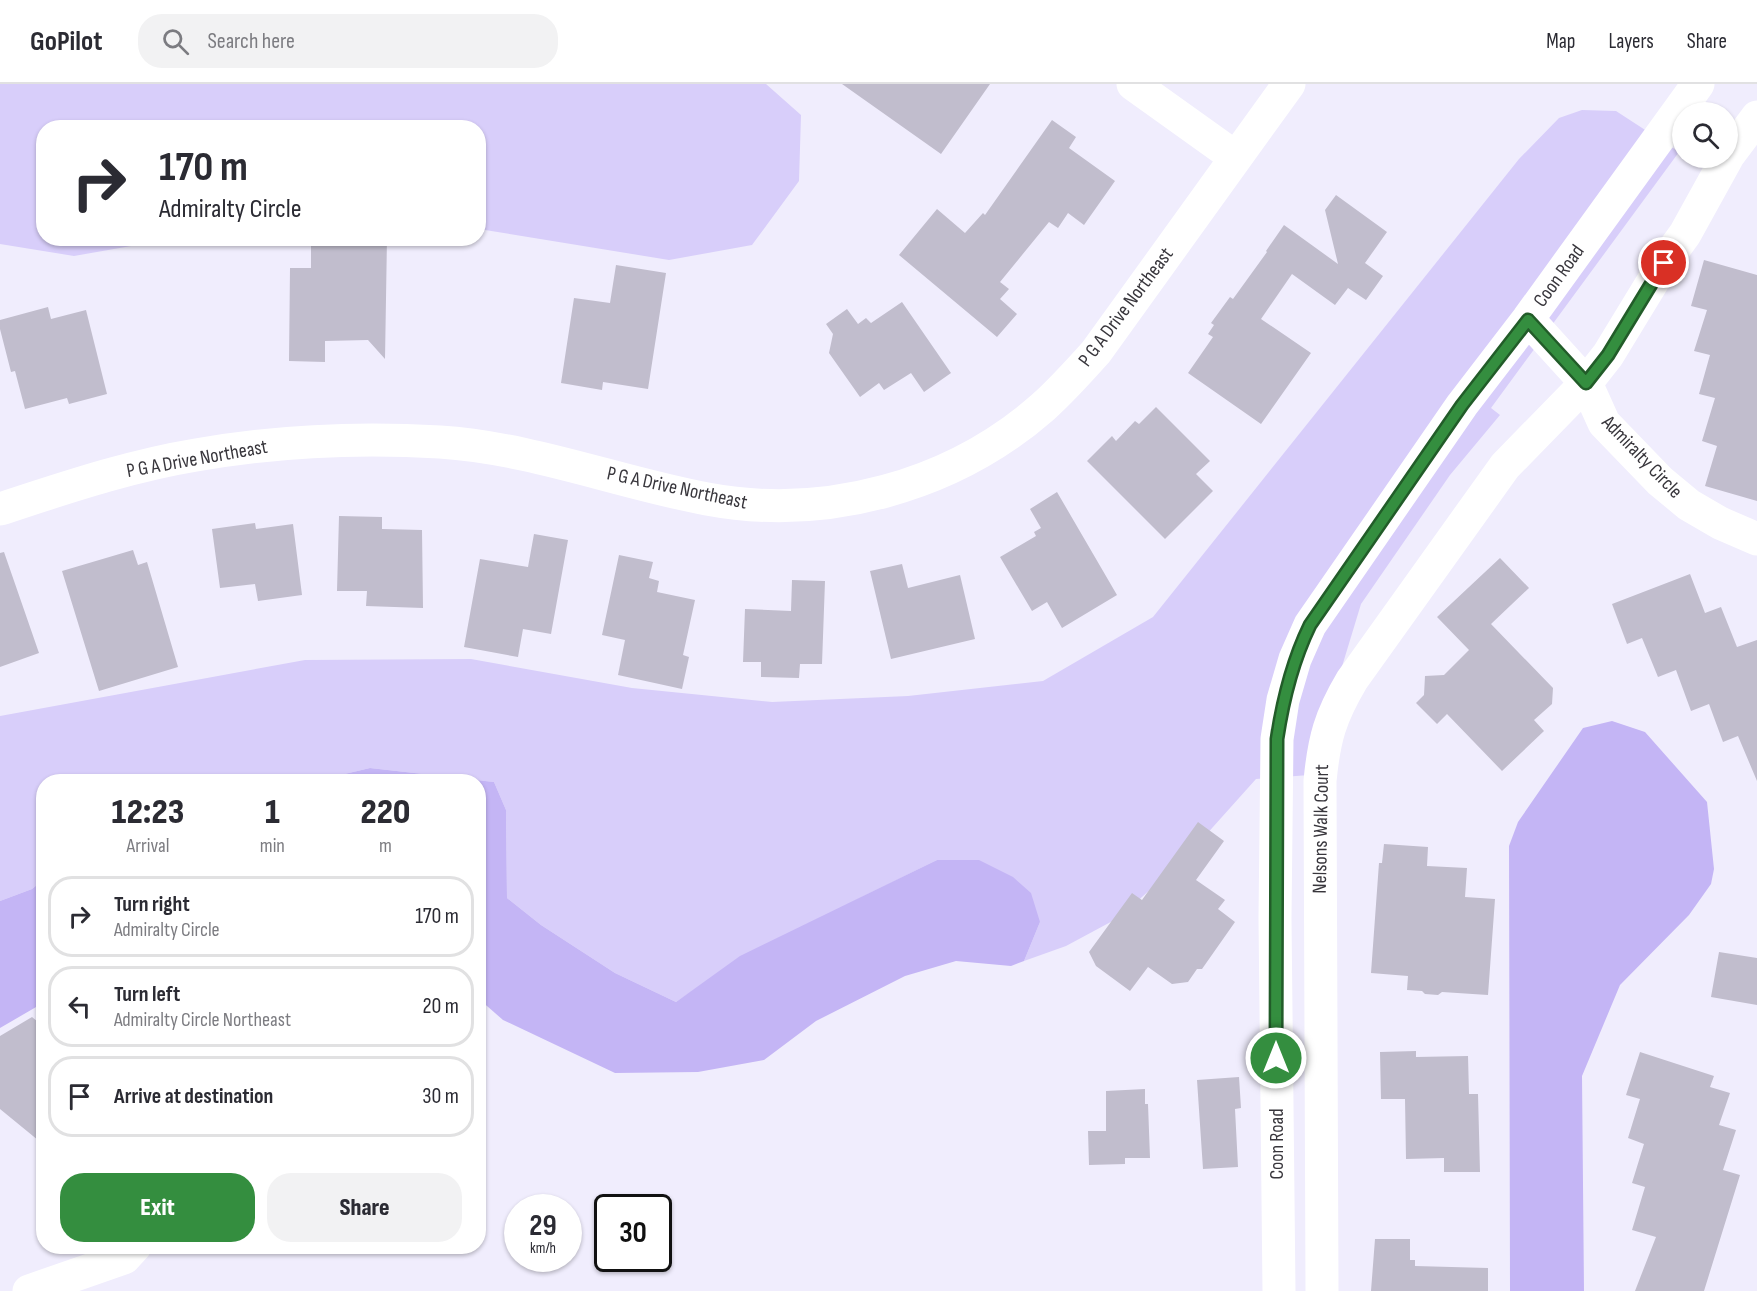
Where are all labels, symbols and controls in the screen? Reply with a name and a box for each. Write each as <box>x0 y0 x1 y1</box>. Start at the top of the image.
search box <box>138 14 558 68</box>
text: GoPilot <box>30 25 102 58</box>
icon: search <box>159 25 192 58</box>
text: Search here <box>207 28 295 55</box>
text: Map <box>1546 29 1575 54</box>
text: Layers <box>1608 29 1654 54</box>
text: Share <box>1687 29 1727 54</box>
map controls <box>1672 102 1738 168</box>
button: search <box>1672 102 1738 168</box>
text: 170 m <box>159 142 248 193</box>
icon: right <box>60 144 138 222</box>
text: Admiralty Circle <box>159 193 302 225</box>
pin <box>1638 237 1689 288</box>
street label: Coon Road <box>1528 240 1590 312</box>
street label: P G A Drive Northeast <box>1073 243 1179 371</box>
icon: arrive <box>1647 246 1680 279</box>
street label: Admiralty Circle <box>1596 410 1687 503</box>
street label: P G A Drive Northeast <box>125 435 269 483</box>
street label: P G A Drive Northeast <box>605 461 749 515</box>
street label: Nelsons Walk Court <box>1308 764 1334 894</box>
text: 12:23 <box>112 791 184 834</box>
text: 1 <box>265 791 280 834</box>
text: 220 <box>360 791 410 834</box>
text: Arrival <box>126 834 169 858</box>
text: min <box>260 834 285 858</box>
text: m <box>379 834 392 858</box>
text: Turn right <box>114 891 190 918</box>
icon: right <box>63 900 96 933</box>
text: 170 m <box>415 903 459 930</box>
text: Admiralty Circle <box>114 918 220 942</box>
text: Turn left <box>114 981 180 1008</box>
icon: left <box>63 990 96 1023</box>
text: 20 m <box>423 993 459 1020</box>
text: Admiralty Circle Northeast <box>114 1008 291 1032</box>
position arrow <box>1244 1026 1308 1090</box>
icon: arrive <box>63 1080 96 1113</box>
text: Arrive at destination <box>114 1083 273 1110</box>
text: 30 m <box>422 1083 459 1110</box>
street label: Coon Road <box>1265 1108 1289 1180</box>
button: Exit <box>60 1173 255 1242</box>
button: Share <box>267 1173 462 1242</box>
speed limit sign: 30 <box>594 1194 672 1272</box>
text: 29 <box>529 1208 557 1244</box>
text: km/h <box>530 1239 556 1258</box>

